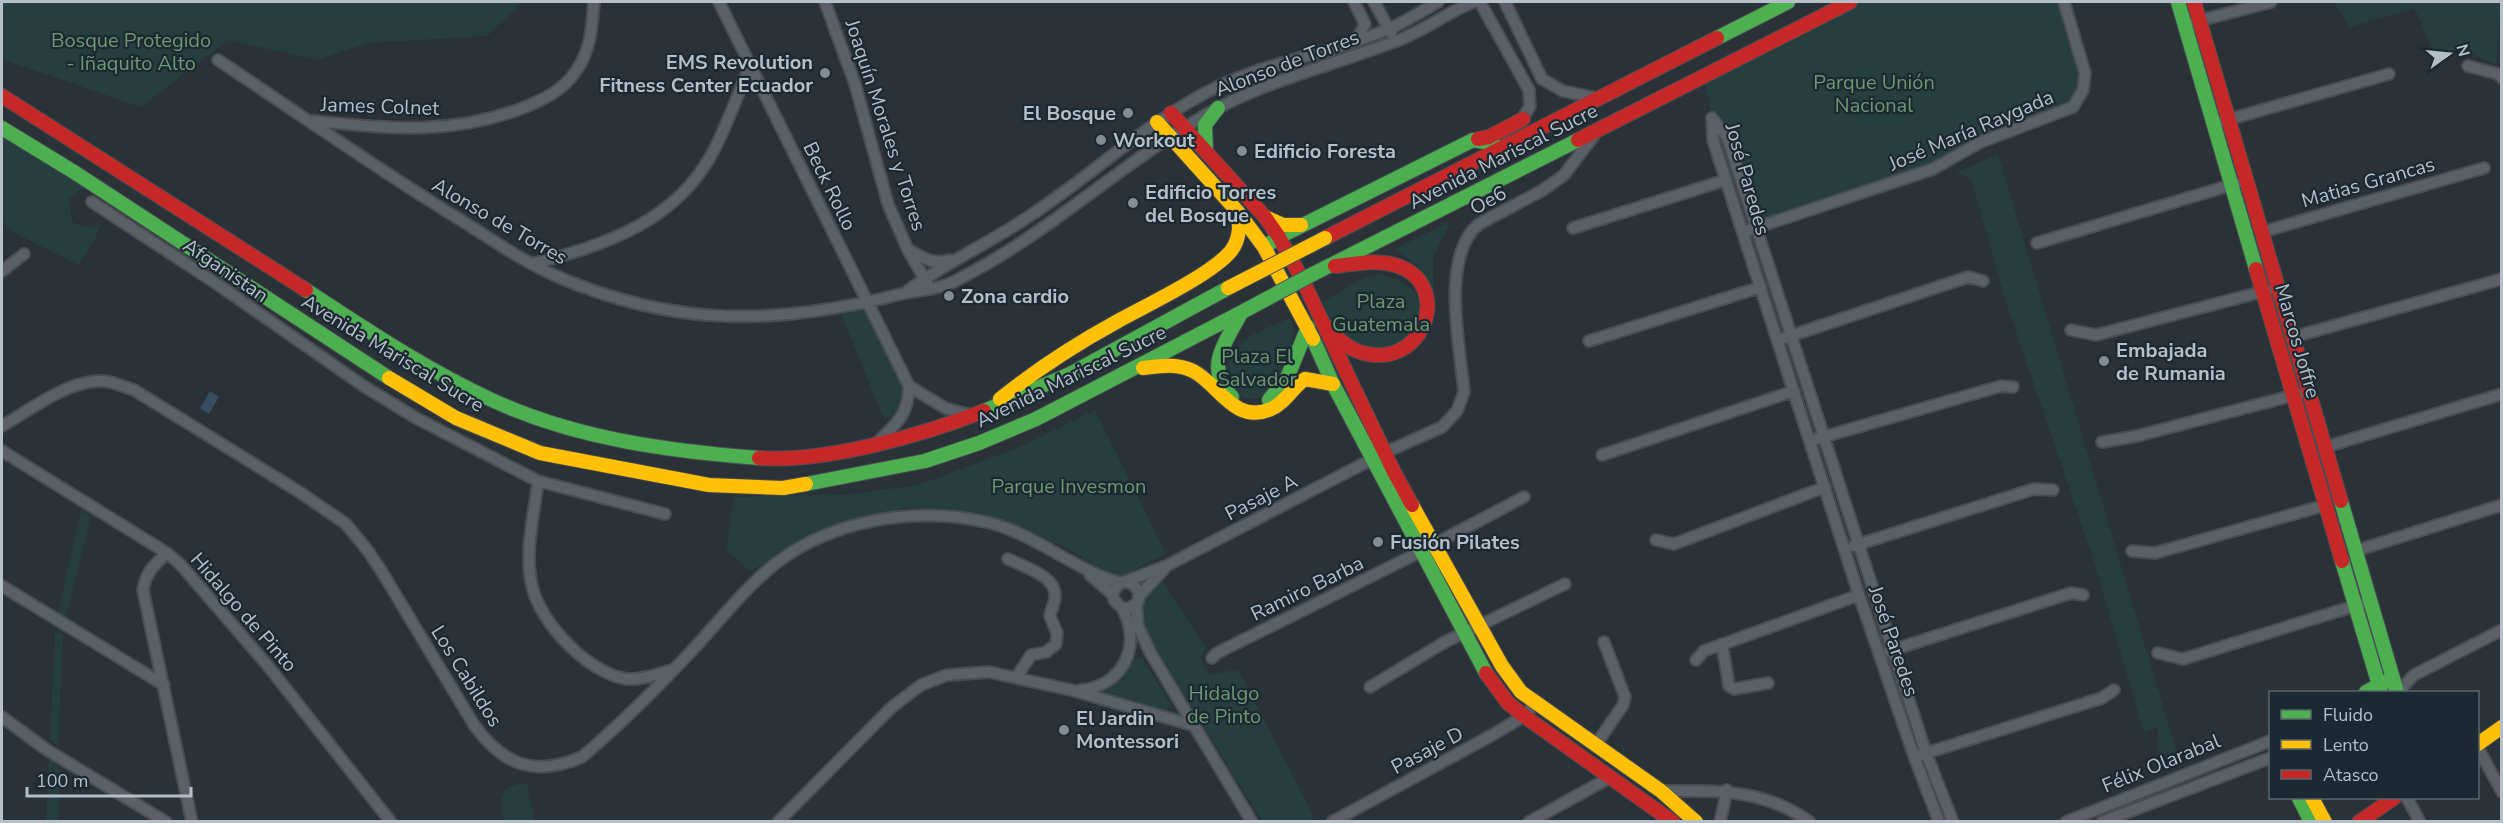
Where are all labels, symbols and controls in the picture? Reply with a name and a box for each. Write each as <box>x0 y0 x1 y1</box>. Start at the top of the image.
street label: Joaquín Morales y Torres <box>838 15 932 234</box>
street label: Alonso de Torres <box>1211 24 1363 103</box>
north arrow <box>2419 24 2479 84</box>
park label: Bosque Protegido - Iñaquito Alto <box>51 27 211 77</box>
text: N <box>2450 42 2475 59</box>
place label: EMS Revolution Fitness Center Ecuador <box>599 49 813 99</box>
marker: EMS Revolution Fitness Center Ecuador <box>818 66 832 80</box>
park label: Parque Unión Nacional <box>1813 69 1935 119</box>
street label: José María Raygada <box>1884 83 2058 178</box>
street label: James Colnet <box>319 91 441 122</box>
street label: Avenida Mariscal Sucre <box>1404 97 1602 216</box>
place label: El Bosque <box>1023 100 1116 127</box>
marker: El Bosque <box>1121 106 1135 120</box>
street label: José Paredes <box>1718 119 1776 238</box>
place label: Workout <box>1113 127 1195 154</box>
marker: Workout <box>1094 133 1108 147</box>
street label: Beck Rollo <box>796 137 863 235</box>
place label: Edificio Foresta <box>1254 138 1396 165</box>
marker: Edificio Foresta <box>1235 144 1249 158</box>
street label: Matias Grancas <box>2298 151 2438 214</box>
street label: Alonso de Torres <box>427 172 572 271</box>
place label: Edificio Torres del Bosque <box>1145 179 1276 229</box>
street label: Oe6 <box>1465 179 1511 221</box>
marker: Edificio Torres del Bosque <box>1126 196 1140 210</box>
street label: Afganistan <box>178 232 274 309</box>
street label: Marcos Joffre <box>2268 281 2327 401</box>
place label: Zona cardio <box>961 283 1069 310</box>
street label: Avenida Mariscal Sucre <box>296 288 489 419</box>
park label: Plaza Guatemala <box>1332 288 1430 338</box>
marker: Zona cardio <box>942 289 956 303</box>
street label: Avenida Mariscal Sucre <box>972 319 1171 434</box>
place label: Embajada de Rumania <box>2116 337 2226 387</box>
park label: Plaza El Salvador <box>1217 343 1297 393</box>
marker: Embajada de Rumania <box>2097 354 2111 368</box>
street label: Pasaje A <box>1220 468 1303 527</box>
park label: Parque Invesmon <box>992 473 1146 500</box>
place label: Fusión Pilates <box>1390 529 1520 556</box>
marker: Fusión Pilates <box>1371 535 1385 549</box>
street label: Hidalgo de Pinto <box>184 547 303 678</box>
street label: Ramiro Barba <box>1246 549 1368 627</box>
street label: José Paredes <box>1862 581 1925 700</box>
street label: Los Cabildos <box>425 620 508 732</box>
park label: Hidalgo de Pinto <box>1187 680 1261 730</box>
legend <box>2269 691 2479 799</box>
text: Fluido <box>2323 703 2373 727</box>
place label: El Jardin Montessori <box>1076 705 1179 755</box>
street label: Pasaje D <box>1386 720 1468 781</box>
marker: El Jardin Montessori <box>1057 723 1071 737</box>
street label: Félix Olarabal <box>2098 727 2224 799</box>
text: Lento <box>2323 733 2369 757</box>
scale bar <box>27 760 190 798</box>
text: Atasco <box>2323 763 2379 787</box>
text: 100 m <box>36 769 88 793</box>

